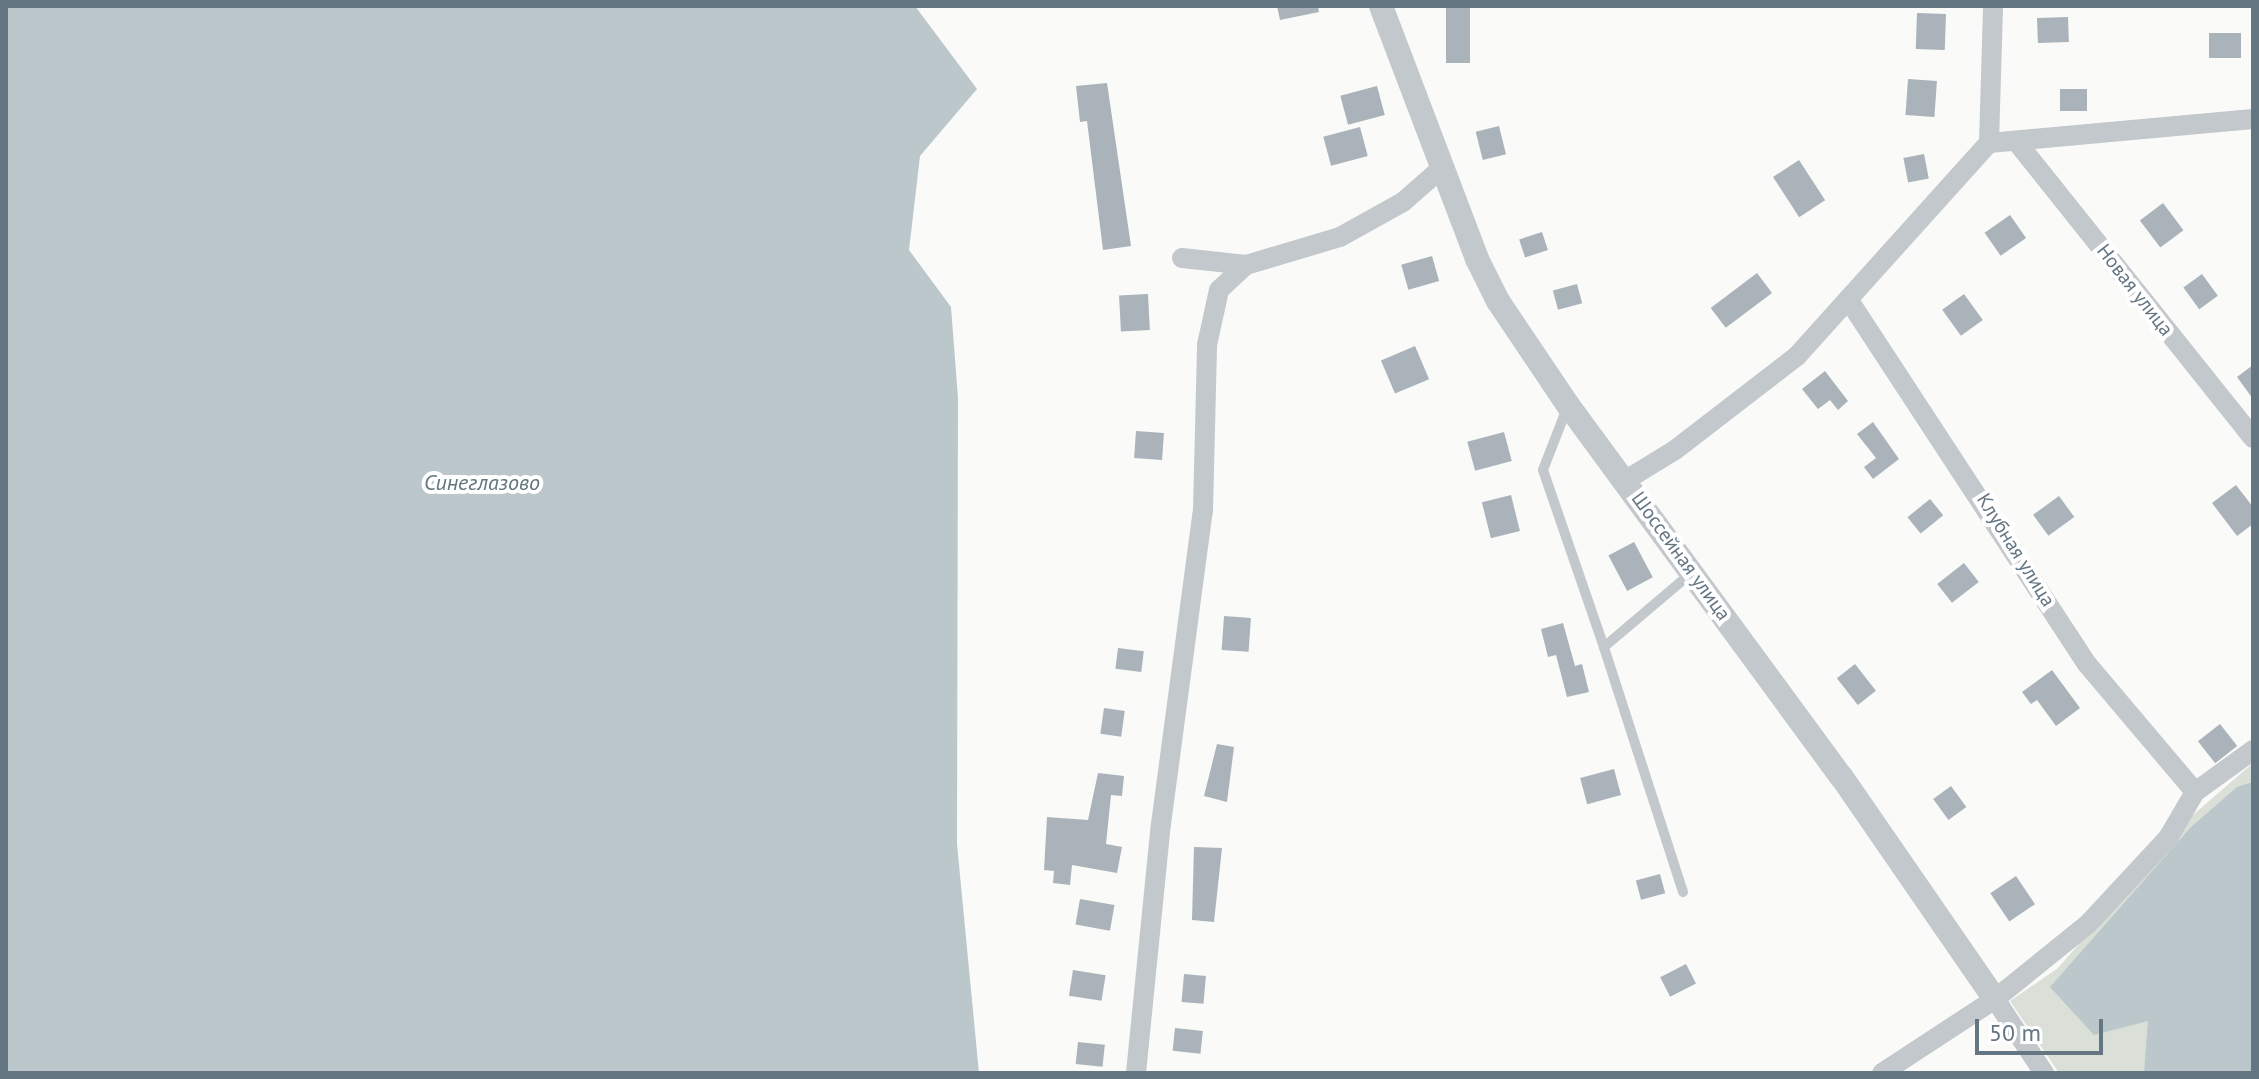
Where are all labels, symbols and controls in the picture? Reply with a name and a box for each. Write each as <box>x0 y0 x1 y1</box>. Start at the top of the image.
street label: Новая улица <box>2092 239 2178 341</box>
water label: Синеглазово <box>424 470 540 496</box>
street label: Шоссейная улица <box>1626 487 1736 625</box>
street label: Клубная улица <box>1972 489 2060 611</box>
scale bar <box>1979 1003 2107 1053</box>
text: 50 m <box>1989 1017 2041 1048</box>

